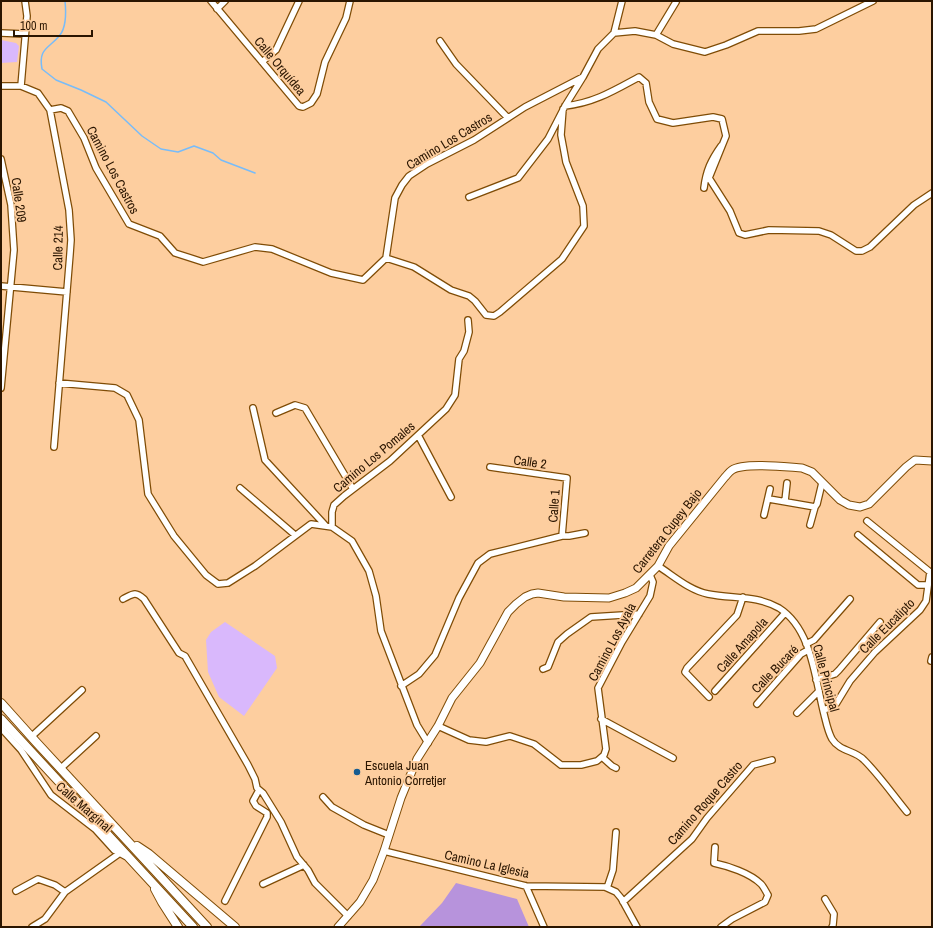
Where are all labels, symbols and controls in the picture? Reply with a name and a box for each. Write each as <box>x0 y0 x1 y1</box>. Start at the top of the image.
scale bar <box>14 12 92 38</box>
text: 100 m <box>20 18 47 34</box>
street label: Calle Orquídea <box>250 33 310 99</box>
street label: Camino Los Castros <box>403 109 495 173</box>
street label: Camino Los Castros <box>83 123 143 217</box>
street label: Calle 209 <box>7 177 31 224</box>
street label: Calle 214 <box>49 225 67 271</box>
street label: Camino Los Pomales <box>329 418 419 496</box>
street label: Calle 2 <box>512 451 548 473</box>
street label: Carretera Cupey Bajo <box>629 485 705 577</box>
street label: Calle 1 <box>544 489 564 523</box>
street label: Calle Eucalipto <box>856 595 918 657</box>
street label: Camino Los Ayala <box>584 600 640 684</box>
street label: Calle Amapola <box>713 614 771 676</box>
street label: Calle Bucaré <box>748 641 802 697</box>
street label: Calle Principal <box>809 642 843 714</box>
place label: Escuela Juan Antonio Corretjer <box>364 757 447 789</box>
street label: Camino Roque Castro <box>664 757 746 849</box>
marker: Escuela Juan Antonio Corretjer <box>352 767 362 777</box>
street label: Calle Marginal <box>52 778 116 836</box>
street label: Camino La Iglesia <box>443 846 531 882</box>

